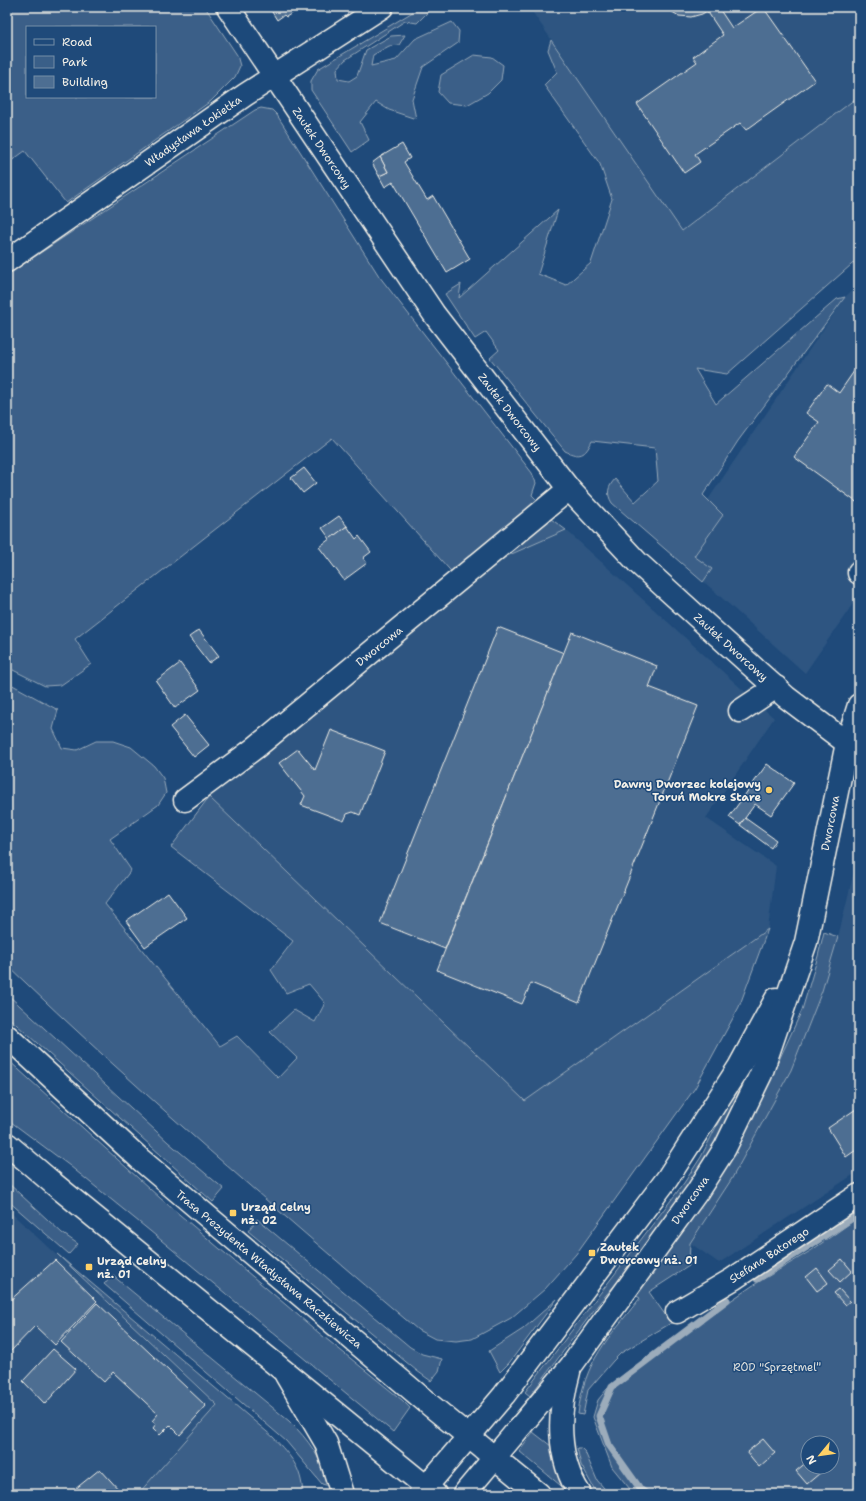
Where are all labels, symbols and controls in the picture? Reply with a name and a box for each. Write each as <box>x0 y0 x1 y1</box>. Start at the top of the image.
legend <box>26 26 156 98</box>
text: Road <box>62 34 93 50</box>
text: Park <box>62 54 88 70</box>
text: Building <box>62 74 108 90</box>
street label: Władysława Łokietka <box>142 92 245 170</box>
street label: Zaułek Dworcowy <box>289 105 354 192</box>
street label: Zaułek Dworcowy <box>474 370 545 454</box>
street label: Zaułek Dworcowy <box>690 610 771 685</box>
street label: Dworcowa <box>353 623 406 670</box>
place label: Dawny Dworzec kolejowy Toruń Mokre Stare <box>614 777 761 805</box>
marker: Dawny Dworzec kolejowy Toruń Mokre Stare <box>764 785 774 795</box>
street label: Dworcowa <box>818 794 843 852</box>
street label: Dworcowa <box>668 1173 713 1228</box>
street label: Trasa Prezydenta Władysława Raczkiewicza <box>172 1187 365 1352</box>
place label: Urząd Celny nż. 02 <box>241 1200 311 1228</box>
marker: Urząd Celny nż. 02 <box>228 1208 238 1218</box>
street label: Stefana Batorego <box>726 1224 812 1287</box>
place label: Zaułek Dworcowy nż. 01 <box>600 1240 698 1268</box>
marker: Zaułek Dworcowy nż. 01 <box>587 1248 597 1258</box>
place label: Urząd Celny nż. 01 <box>97 1254 167 1282</box>
marker: Urząd Celny nż. 01 <box>84 1262 94 1272</box>
park label: ROD "Sprzętmel" <box>733 1360 821 1375</box>
north arrow <box>800 1435 840 1475</box>
text: N <box>803 1452 820 1467</box>

